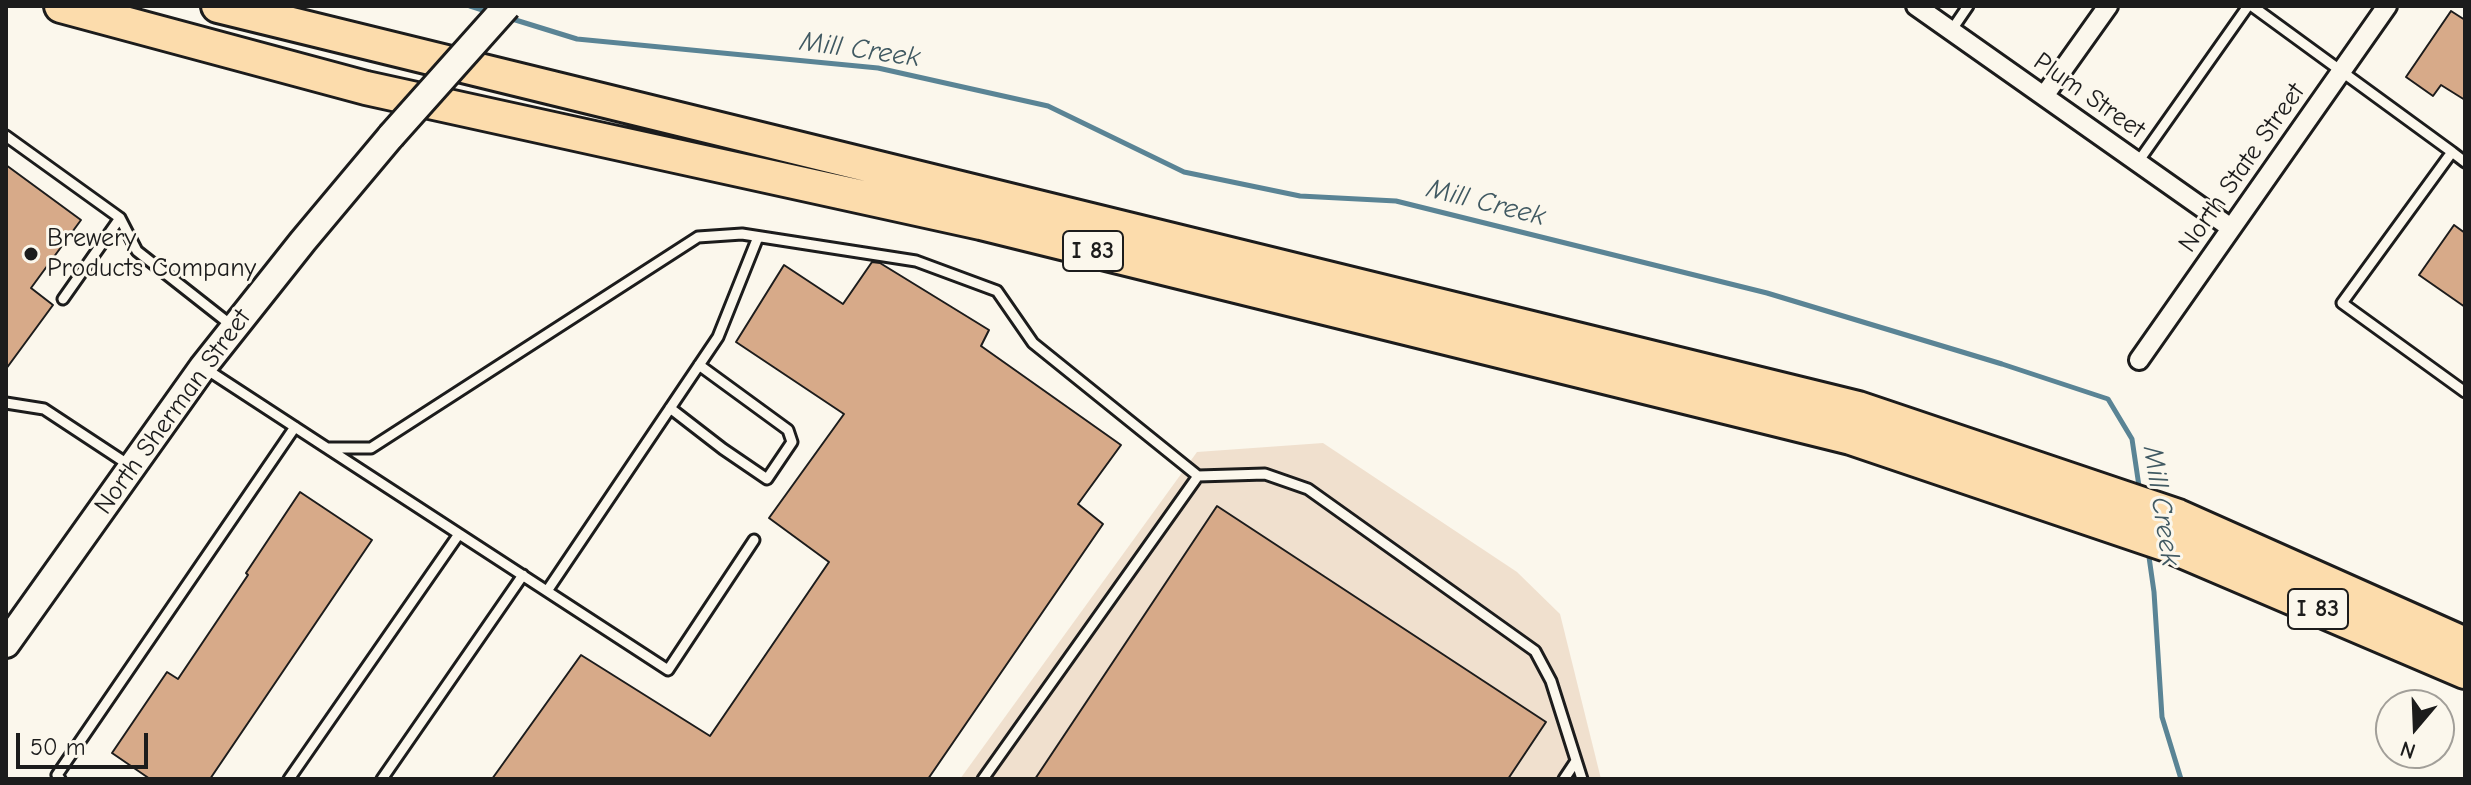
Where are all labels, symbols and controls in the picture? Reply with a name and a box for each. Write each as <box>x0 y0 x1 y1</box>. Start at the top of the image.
water label: Mill Creek <box>798 25 922 75</box>
street label: Plum Street <box>2027 46 2151 146</box>
street label: North State Street <box>2172 77 2312 259</box>
water label: Mill Creek <box>1423 172 1549 234</box>
place label: Brewery Products Company <box>47 223 256 284</box>
road number: I 83 <box>1063 231 1123 271</box>
marker: Brewery Products Company <box>22 245 40 263</box>
street label: North Sherman Street <box>88 303 258 521</box>
water label: Mill Creek <box>2135 444 2187 568</box>
road number: I 83 <box>2288 589 2348 629</box>
north arrow <box>2375 689 2455 769</box>
scale bar <box>20 717 152 767</box>
text: 50 m <box>30 733 86 761</box>
text: N <box>2397 735 2419 764</box>

